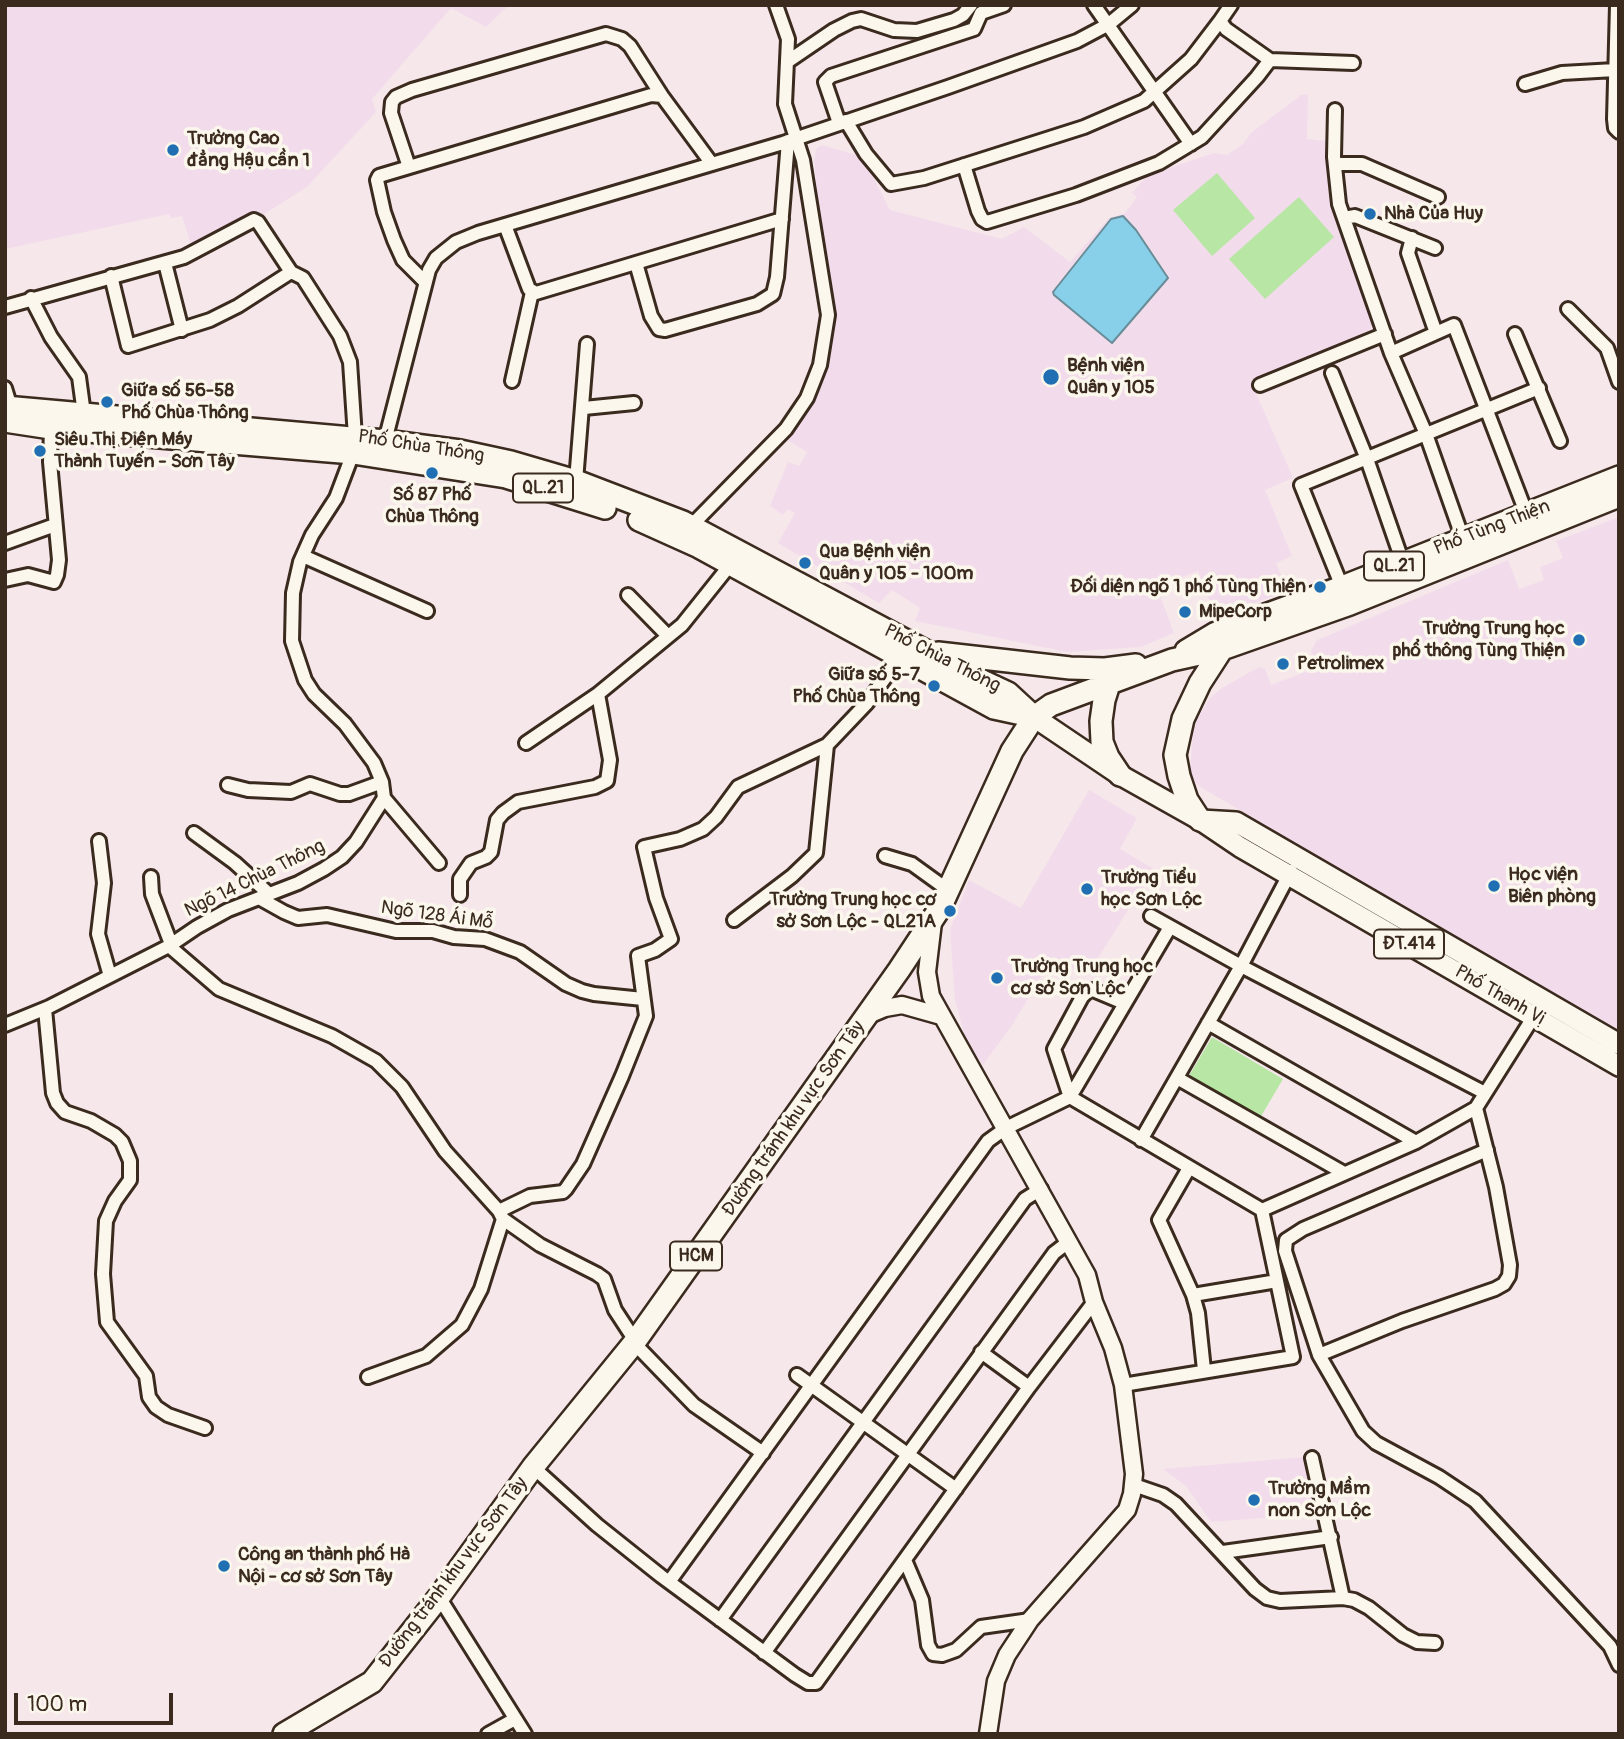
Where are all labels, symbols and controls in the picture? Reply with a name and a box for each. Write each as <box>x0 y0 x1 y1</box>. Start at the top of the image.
place label: Trường Cao đẳng Hậu cần 1 <box>187 128 310 172</box>
marker: Trường Cao đẳng Hậu cần 1 <box>165 142 181 158</box>
place label: Nhà Của Huy <box>1384 203 1483 225</box>
marker: Nhà Của Huy <box>1362 206 1378 222</box>
place label: Bệnh viện Quân y 105 <box>1067 355 1155 399</box>
marker: Bệnh viện Quân y 105 <box>1041 367 1061 387</box>
place label: Giữa số 56-58 Phố Chùa Thông <box>121 380 249 424</box>
marker: Giữa số 56-58 Phố Chùa Thông <box>99 394 115 410</box>
street label: Phố Chùa Thông <box>356 426 486 468</box>
place label: Siêu Thị Điện Máy Thành Tuyến - Sơn Tây <box>54 429 235 473</box>
marker: Siêu Thị Điện Máy Thành Tuyến - Sơn Tây <box>32 443 48 459</box>
marker: Số 87 Phố Chùa Thông <box>424 465 440 481</box>
road number: QL.21 <box>513 474 573 502</box>
place label: Số 87 Phố Chùa Thông <box>385 484 479 528</box>
street label: Phố Tùng Thiện <box>1431 495 1553 561</box>
place label: Qua Bệnh viện Quân y 105 - 100m <box>819 541 973 585</box>
road number: QL.21 <box>1364 552 1424 580</box>
marker: Qua Bệnh viện Quân y 105 - 100m <box>797 555 813 571</box>
place label: Đối diện ngõ 1 phố Tùng Thiện <box>1070 576 1306 598</box>
marker: Đối diện ngõ 1 phố Tùng Thiện <box>1312 579 1328 595</box>
place label: MipeCorp <box>1199 601 1272 623</box>
marker: MipeCorp <box>1177 604 1193 620</box>
place label: Trường Trung học phổ thông Tùng Thiện <box>1393 618 1565 662</box>
street label: Phố Chùa Thông <box>880 620 1004 698</box>
marker: Trường Trung học phổ thông Tùng Thiện <box>1571 632 1587 648</box>
place label: Petrolimex <box>1297 653 1384 675</box>
marker: Petrolimex <box>1275 656 1291 672</box>
place label: Giữa số 5-7 Phố Chùa Thông <box>792 664 920 708</box>
marker: Giữa số 5-7 Phố Chùa Thông <box>926 678 942 694</box>
street label: Ngõ 14 Chùa Thông <box>181 835 329 923</box>
place label: Học viện Biên phòng <box>1508 864 1596 908</box>
place label: Trường Tiểu học Sơn Lộc <box>1101 867 1202 911</box>
marker: Học viện Biên phòng <box>1486 878 1502 894</box>
marker: Trường Tiểu học Sơn Lộc <box>1079 881 1095 897</box>
place label: Trường Trung học cơ sở Sơn Lộc - QL21A <box>769 889 936 933</box>
street label: Ngõ 128 Ái Mỗ <box>379 897 495 935</box>
marker: Trường Trung học cơ sở Sơn Lộc - QL21A <box>942 903 958 919</box>
road number: ĐT.414 <box>1374 930 1444 959</box>
place label: Trường Trung học cơ sở Sơn Lộc <box>1011 956 1153 1000</box>
street label: Phố Thanh Vị <box>1450 961 1550 1031</box>
marker: Trường Trung học cơ sở Sơn Lộc <box>989 970 1005 986</box>
street label: Đường tránh khu vực Sơn Tây <box>718 1017 870 1221</box>
road number: HCM <box>670 1241 722 1270</box>
street label: Đường tránh khu vực Sơn Tây <box>375 1473 533 1673</box>
place label: Trường Mầm non Sơn Lộc <box>1268 1478 1371 1522</box>
marker: Trường Mầm non Sơn Lộc <box>1246 1492 1262 1508</box>
place label: Công an thành phố Hà Nội - cơ sở Sơn Tây <box>238 1544 410 1588</box>
marker: Công an thành phố Hà Nội - cơ sở Sơn Tây <box>216 1558 232 1574</box>
scale bar <box>18 1680 177 1724</box>
text: 100 m <box>27 1691 87 1718</box>

